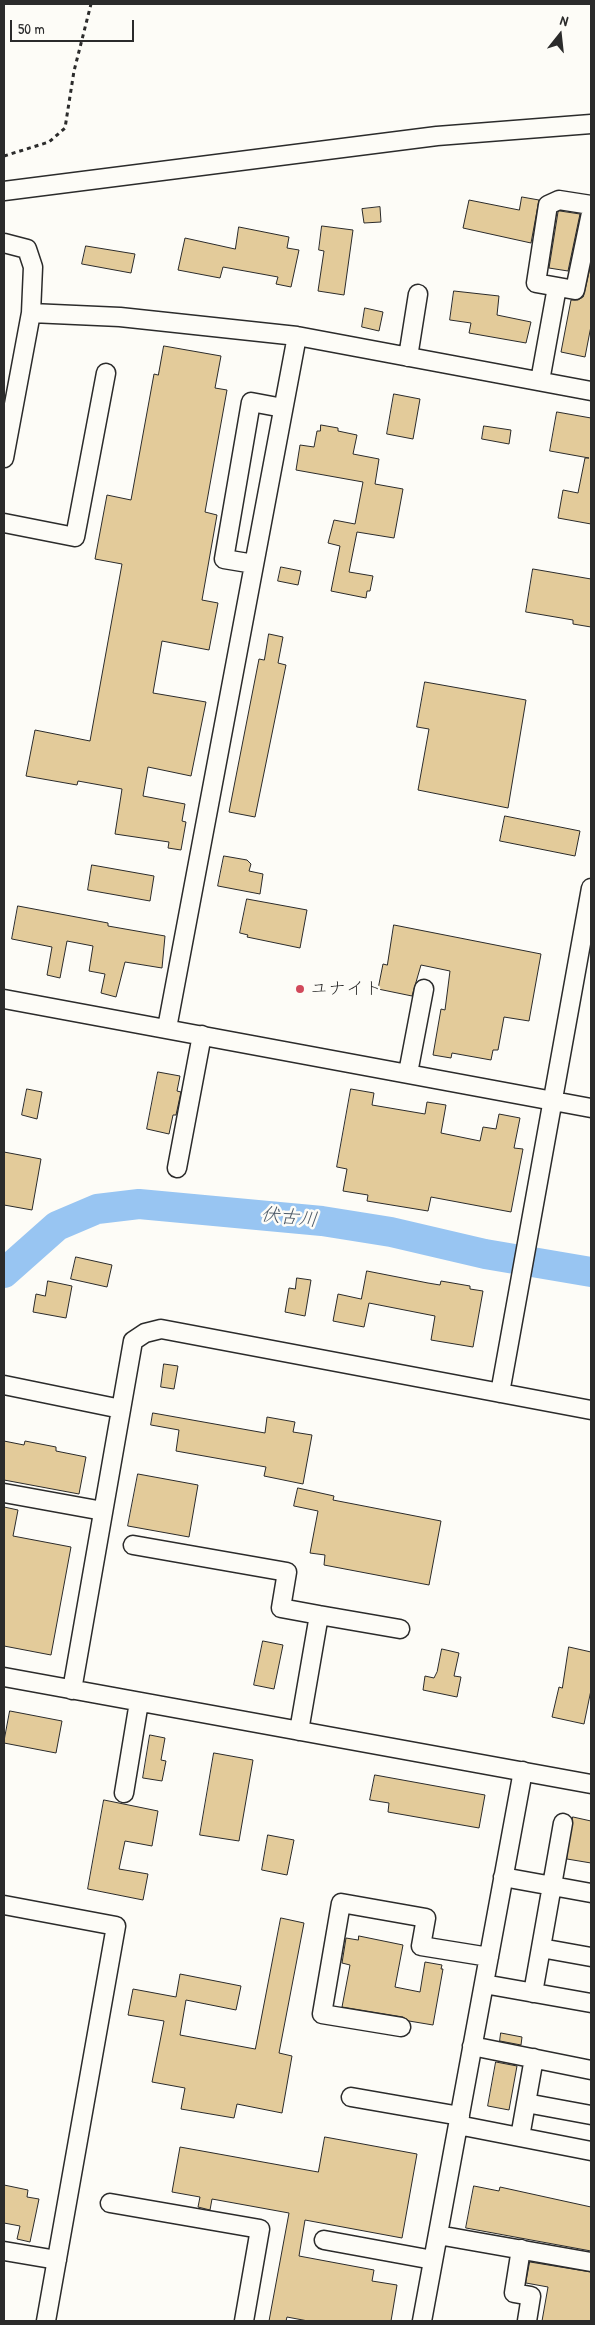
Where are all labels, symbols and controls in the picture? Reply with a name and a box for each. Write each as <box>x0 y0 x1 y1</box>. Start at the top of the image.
scale bar <box>12 10 136 42</box>
north arrow <box>535 10 585 60</box>
text: N <box>558 10 570 30</box>
text: 50 m <box>18 18 45 39</box>
place label: ユナイト <box>310 978 382 1000</box>
marker: ユナイト <box>294 983 306 995</box>
water label: 伏古川 <box>259 1204 319 1232</box>

